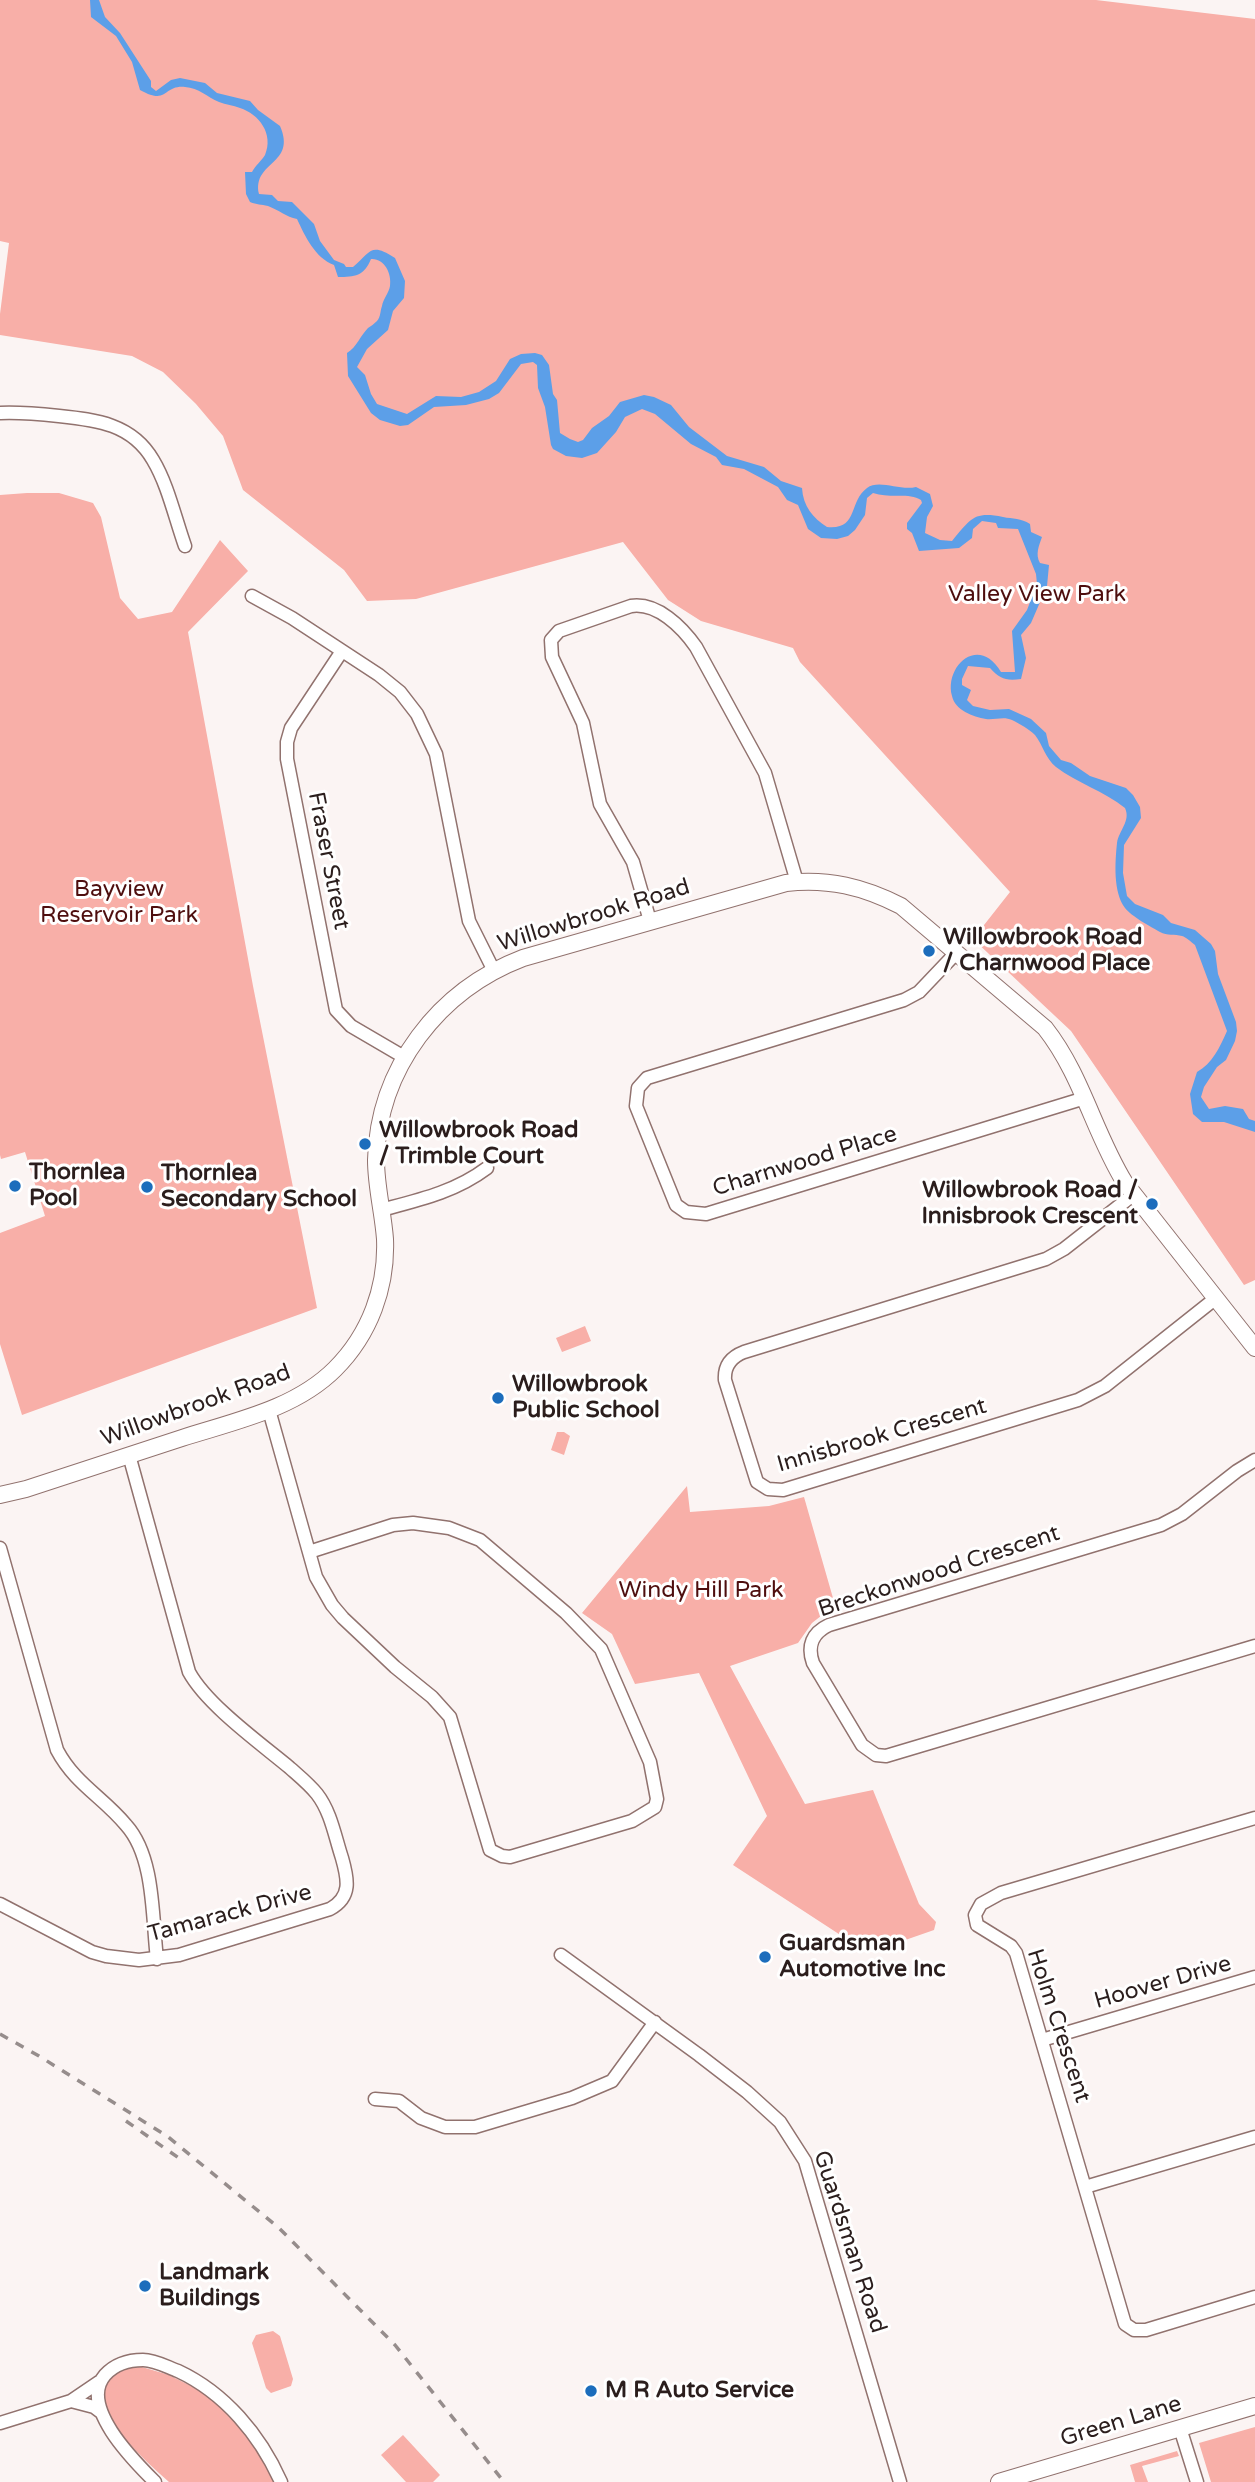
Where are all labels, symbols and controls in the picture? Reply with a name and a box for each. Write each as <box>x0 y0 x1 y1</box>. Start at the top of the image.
park label: Valley View Park <box>948 581 1126 609</box>
street label: Fraser Street <box>301 790 355 932</box>
street label: Willowbrook Road <box>495 874 693 958</box>
park label: Bayview Reservoir Park <box>40 876 198 930</box>
place label: Willowbrook Road / Charnwood Place <box>943 924 1150 978</box>
marker: Willowbrook Road / Charnwood Place <box>921 943 937 959</box>
place label: Willowbrook Road / Trimble Court <box>379 1117 579 1171</box>
street label: Charnwood Place <box>710 1121 900 1203</box>
marker: Willowbrook Road / Trimble Court <box>357 1136 373 1152</box>
place label: Thornlea Pool <box>29 1159 125 1213</box>
place label: Thornlea Secondary School <box>161 1160 357 1214</box>
place label: Willowbrook Road / Innisbrook Crescent <box>921 1177 1138 1231</box>
marker: Thornlea Pool <box>7 1178 23 1194</box>
marker: Thornlea Secondary School <box>139 1179 155 1195</box>
marker: Willowbrook Road / Innisbrook Crescent <box>1144 1196 1160 1212</box>
street label: Willowbrook Road <box>98 1359 294 1453</box>
place label: Willowbrook Public School <box>512 1371 660 1425</box>
marker: Willowbrook Public School <box>490 1390 506 1406</box>
street label: Innisbrook Crescent <box>774 1393 990 1479</box>
street label: Breckonwood Crescent <box>815 1520 1063 1624</box>
park label: Windy Hill Park <box>618 1577 784 1605</box>
street label: Tamarack Drive <box>145 1879 315 1949</box>
place label: Guardsman Automotive Inc <box>779 1930 946 1984</box>
street label: Holm Crescent <box>1020 1946 1096 2106</box>
marker: Guardsman Automotive Inc <box>757 1949 773 1965</box>
street label: Hoover Drive <box>1091 1950 1235 2016</box>
street label: Guardsman Road <box>806 2147 892 2337</box>
place label: Landmark Buildings <box>159 2259 269 2313</box>
marker: Landmark Buildings <box>137 2278 153 2294</box>
place label: M R Auto Service <box>605 2377 794 2405</box>
marker: M R Auto Service <box>583 2383 599 2399</box>
street label: Green Lane <box>1057 2391 1185 2453</box>

